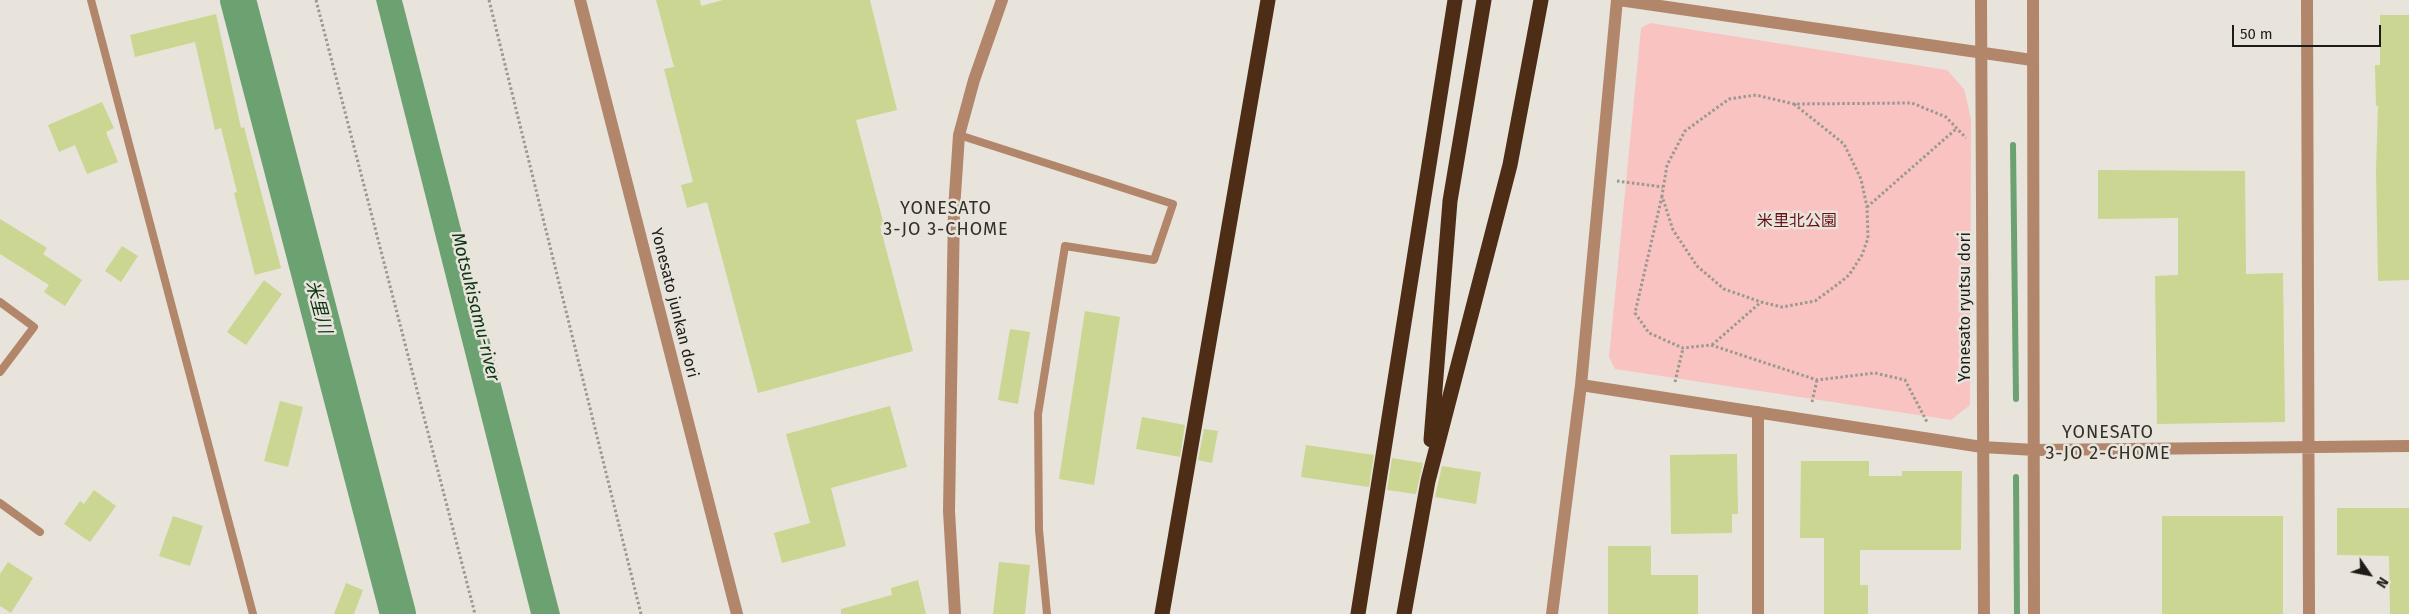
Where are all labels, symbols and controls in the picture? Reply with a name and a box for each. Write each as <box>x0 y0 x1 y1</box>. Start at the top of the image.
scale bar <box>2234 15 2383 47</box>
text: 50 m <box>2240 25 2273 43</box>
district label: YONESATO 3-JO 3-CHOME <box>882 198 1010 240</box>
park label: 米里北公園 <box>1757 212 1837 232</box>
street label: Yonesato junkan dori <box>646 226 702 380</box>
water label: Motsukisamu-river <box>446 231 504 383</box>
street label: Yonesato ryutsu dori <box>1956 232 1976 382</box>
water label: 米里川 <box>301 278 335 336</box>
district label: YONESATO 3-JO 2-CHOME <box>2044 422 2172 464</box>
north arrow <box>2344 549 2394 599</box>
text: N <box>2372 574 2392 591</box>

